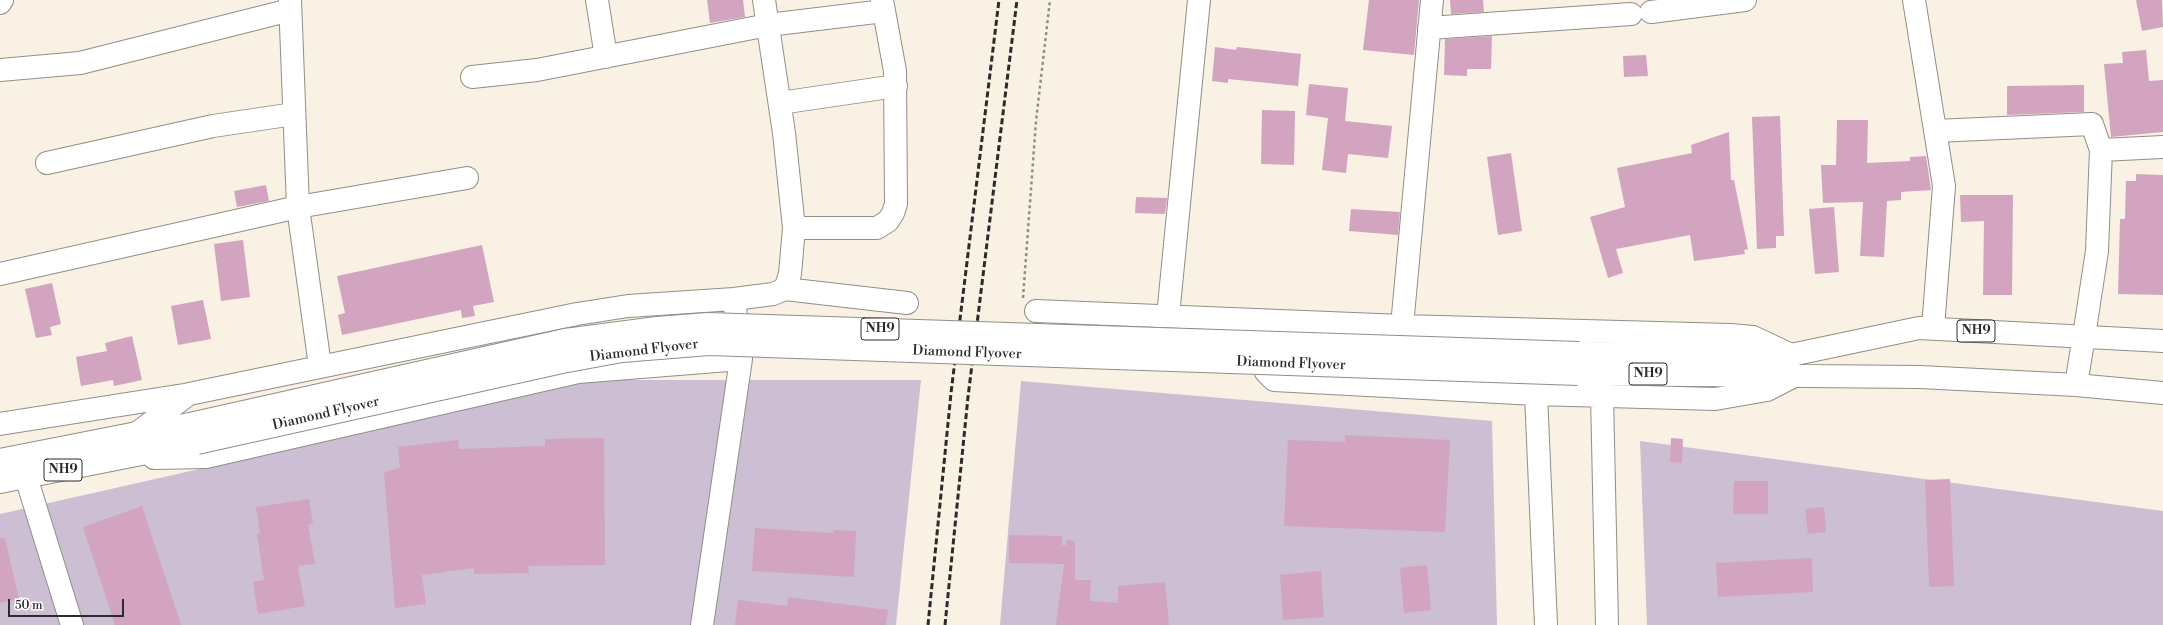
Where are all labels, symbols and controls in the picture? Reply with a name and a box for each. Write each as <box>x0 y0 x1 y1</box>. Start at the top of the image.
road number: NH9 <box>861 318 899 340</box>
road number: NH9 <box>1957 320 1995 342</box>
street label: Diamond Flyover <box>589 336 699 366</box>
street label: Diamond Flyover <box>912 343 1022 363</box>
street label: Diamond Flyover <box>1236 354 1346 374</box>
road number: NH9 <box>1629 363 1667 385</box>
street label: Diamond Flyover <box>271 394 381 434</box>
road number: NH9 <box>44 459 82 481</box>
scale bar <box>10 591 126 617</box>
text: 50 m <box>15 598 43 613</box>

